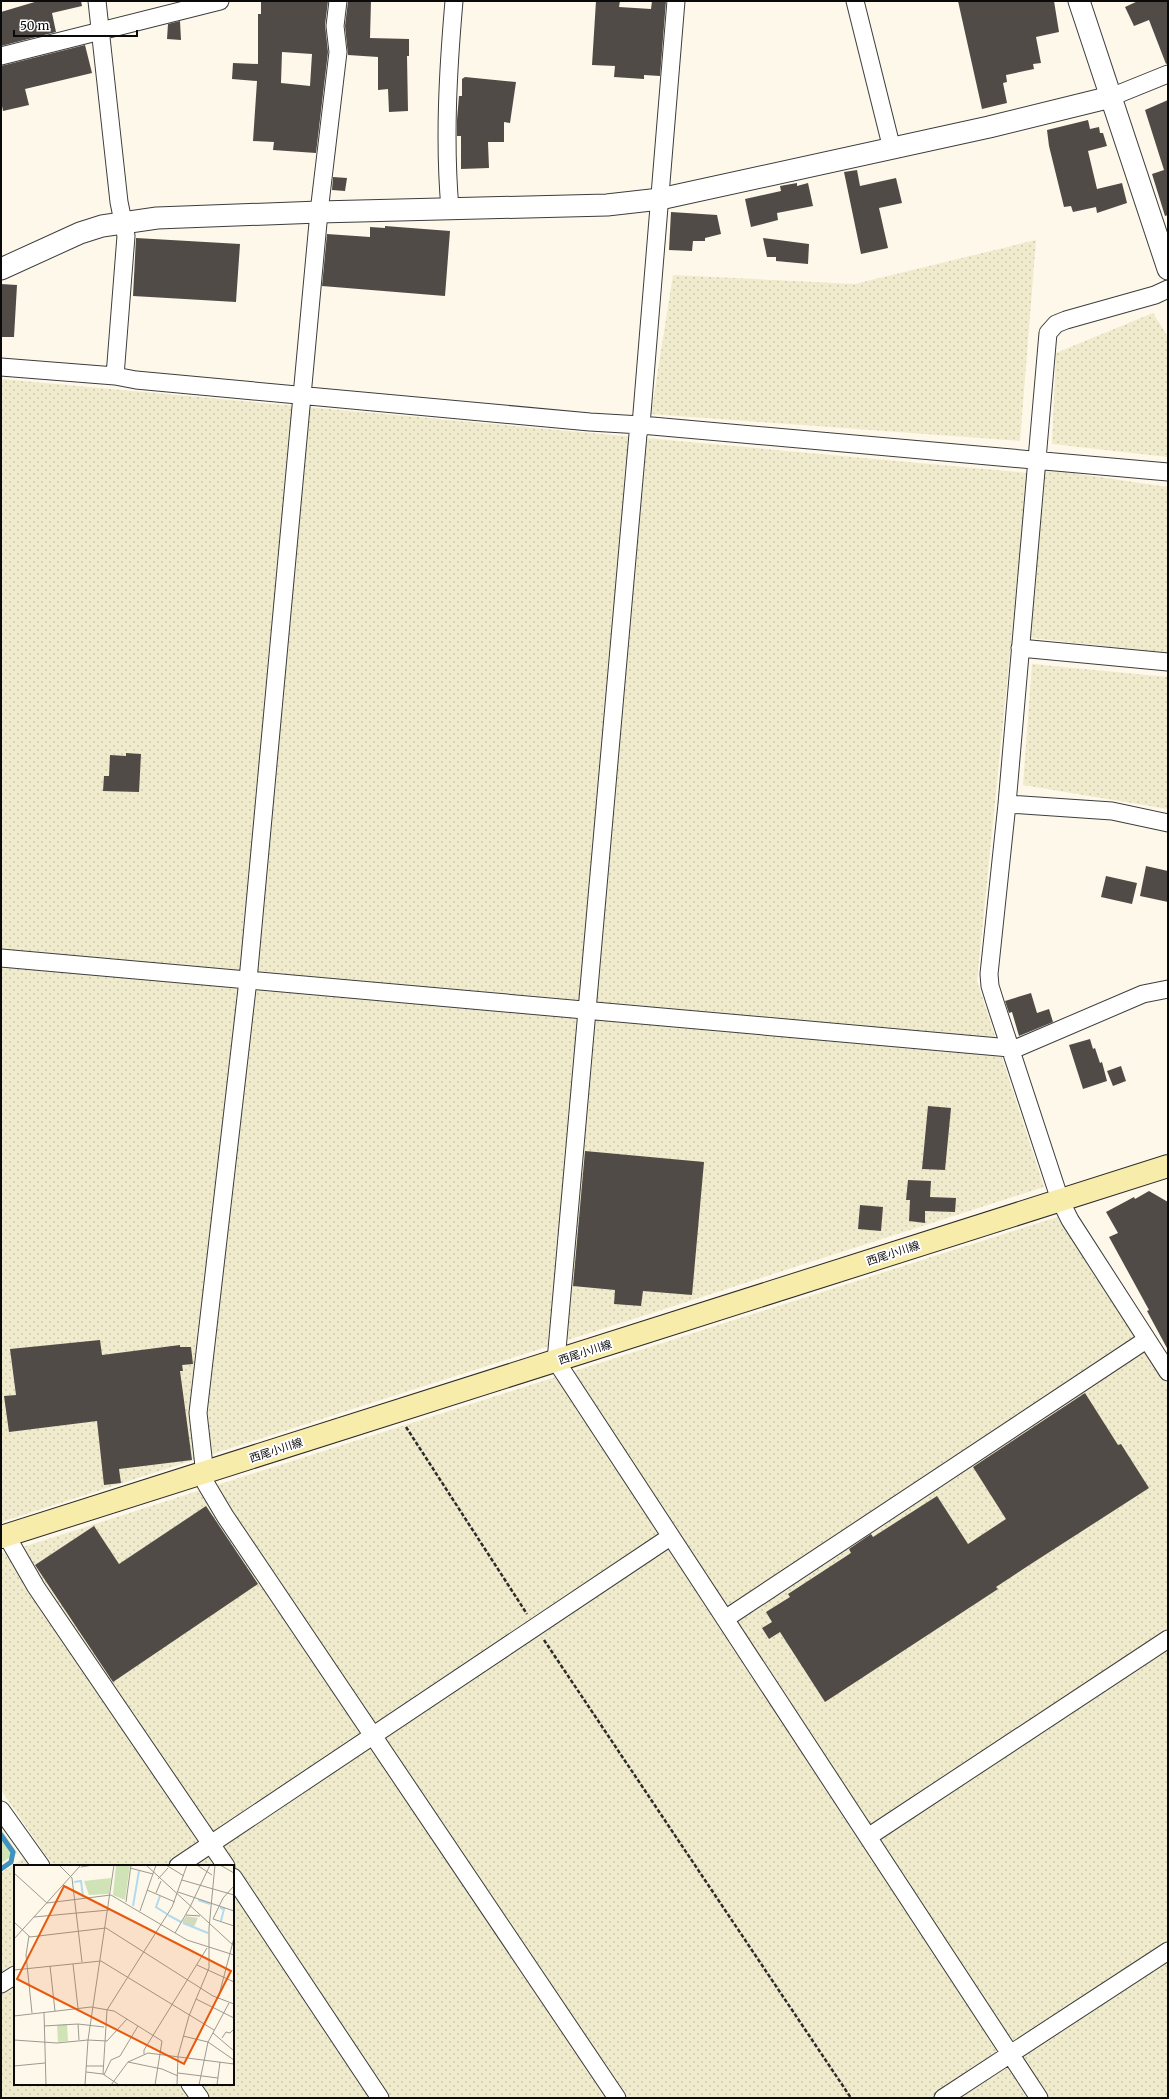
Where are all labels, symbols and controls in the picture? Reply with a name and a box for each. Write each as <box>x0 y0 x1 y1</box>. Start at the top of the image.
scale bar <box>14 12 137 38</box>
text: 50 m <box>20 18 49 33</box>
street label: 西尾小川線 <box>865 1238 921 1268</box>
street label: 西尾小川線 <box>557 1337 613 1367</box>
street label: 西尾小川線 <box>248 1435 304 1465</box>
inset map <box>14 1865 234 2085</box>

